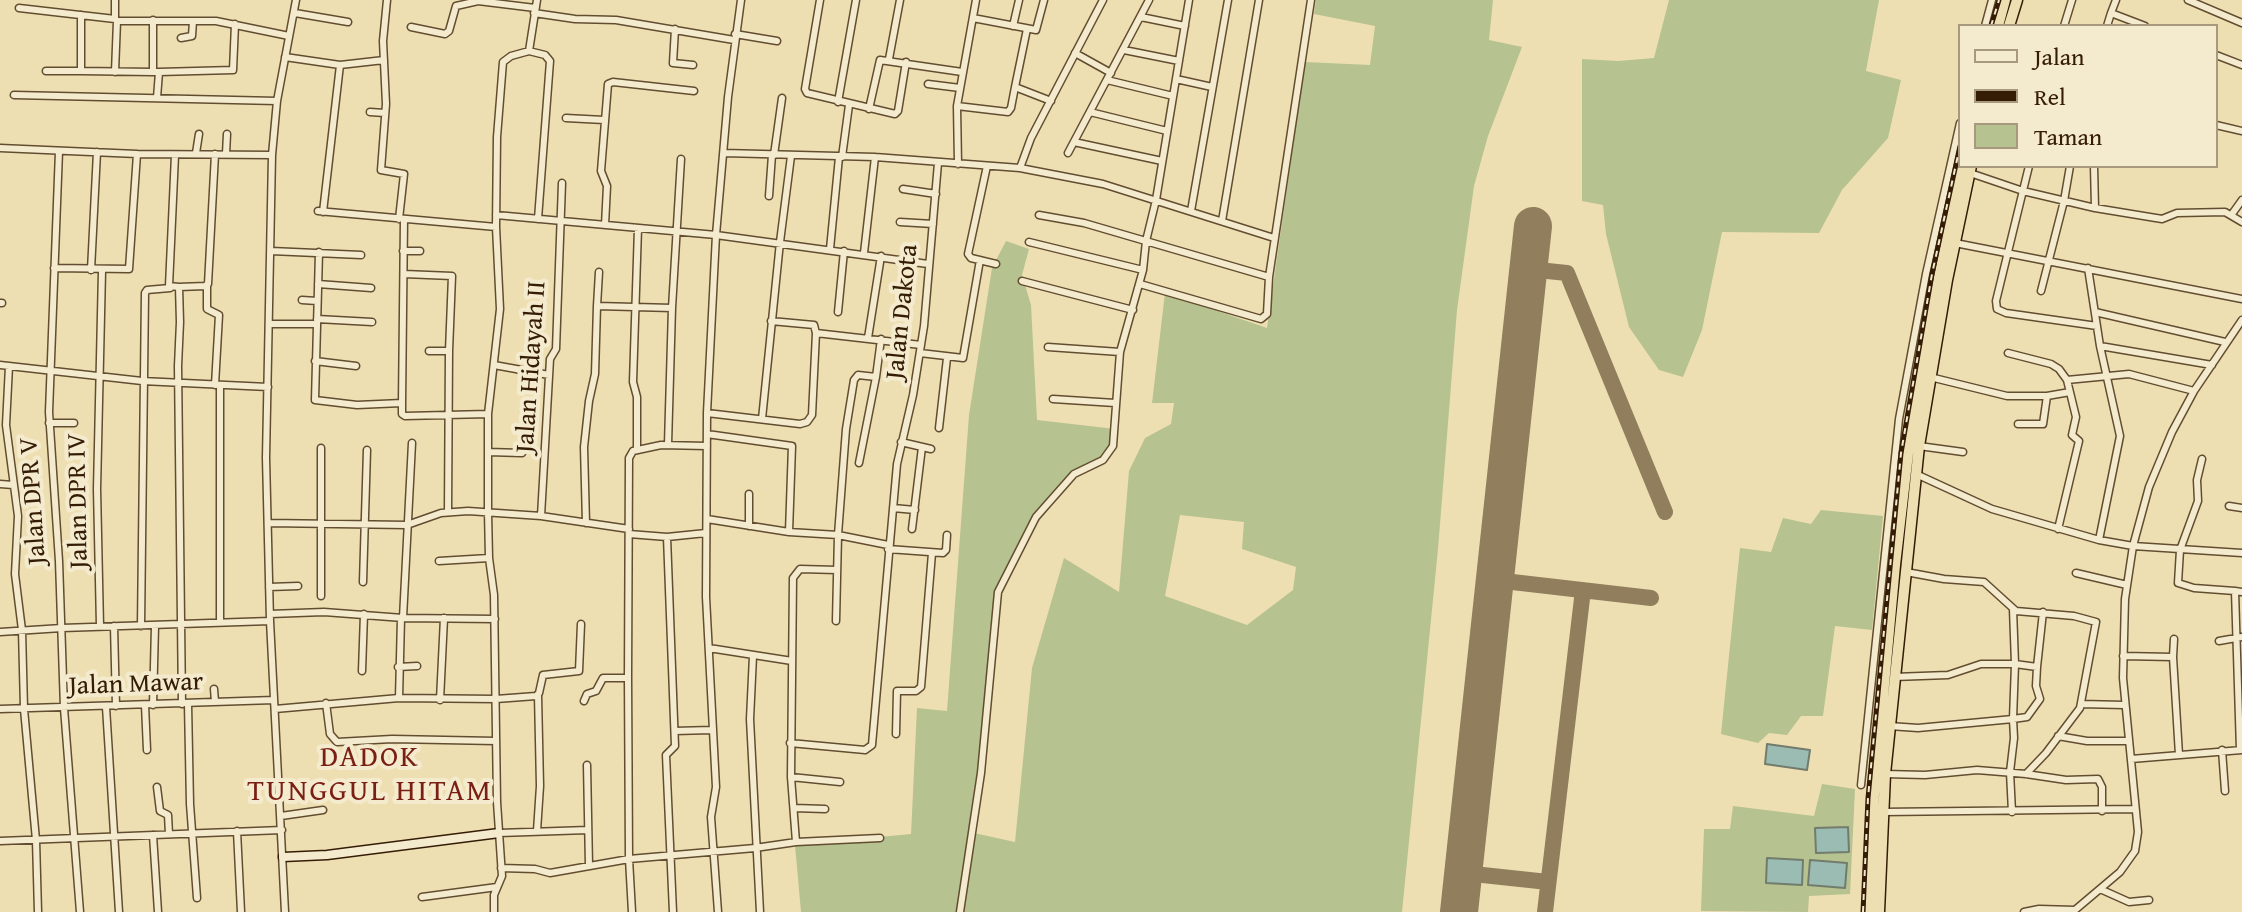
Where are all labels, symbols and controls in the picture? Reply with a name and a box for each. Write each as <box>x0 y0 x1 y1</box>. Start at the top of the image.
legend <box>1958 24 2218 168</box>
text: Jalan <box>2034 39 2084 74</box>
text: Rel <box>2034 79 2066 114</box>
text: Taman <box>2034 119 2102 154</box>
street label: Jalan Dakota <box>880 243 926 381</box>
street label: Jalan Hidayah II <box>510 280 554 454</box>
street label: Jalan DPR IV <box>62 433 96 569</box>
street label: Jalan DPR V <box>14 436 54 566</box>
street label: Jalan Mawar <box>68 667 204 703</box>
district label: DADOK TUNGGUL HITAM <box>247 740 493 810</box>

